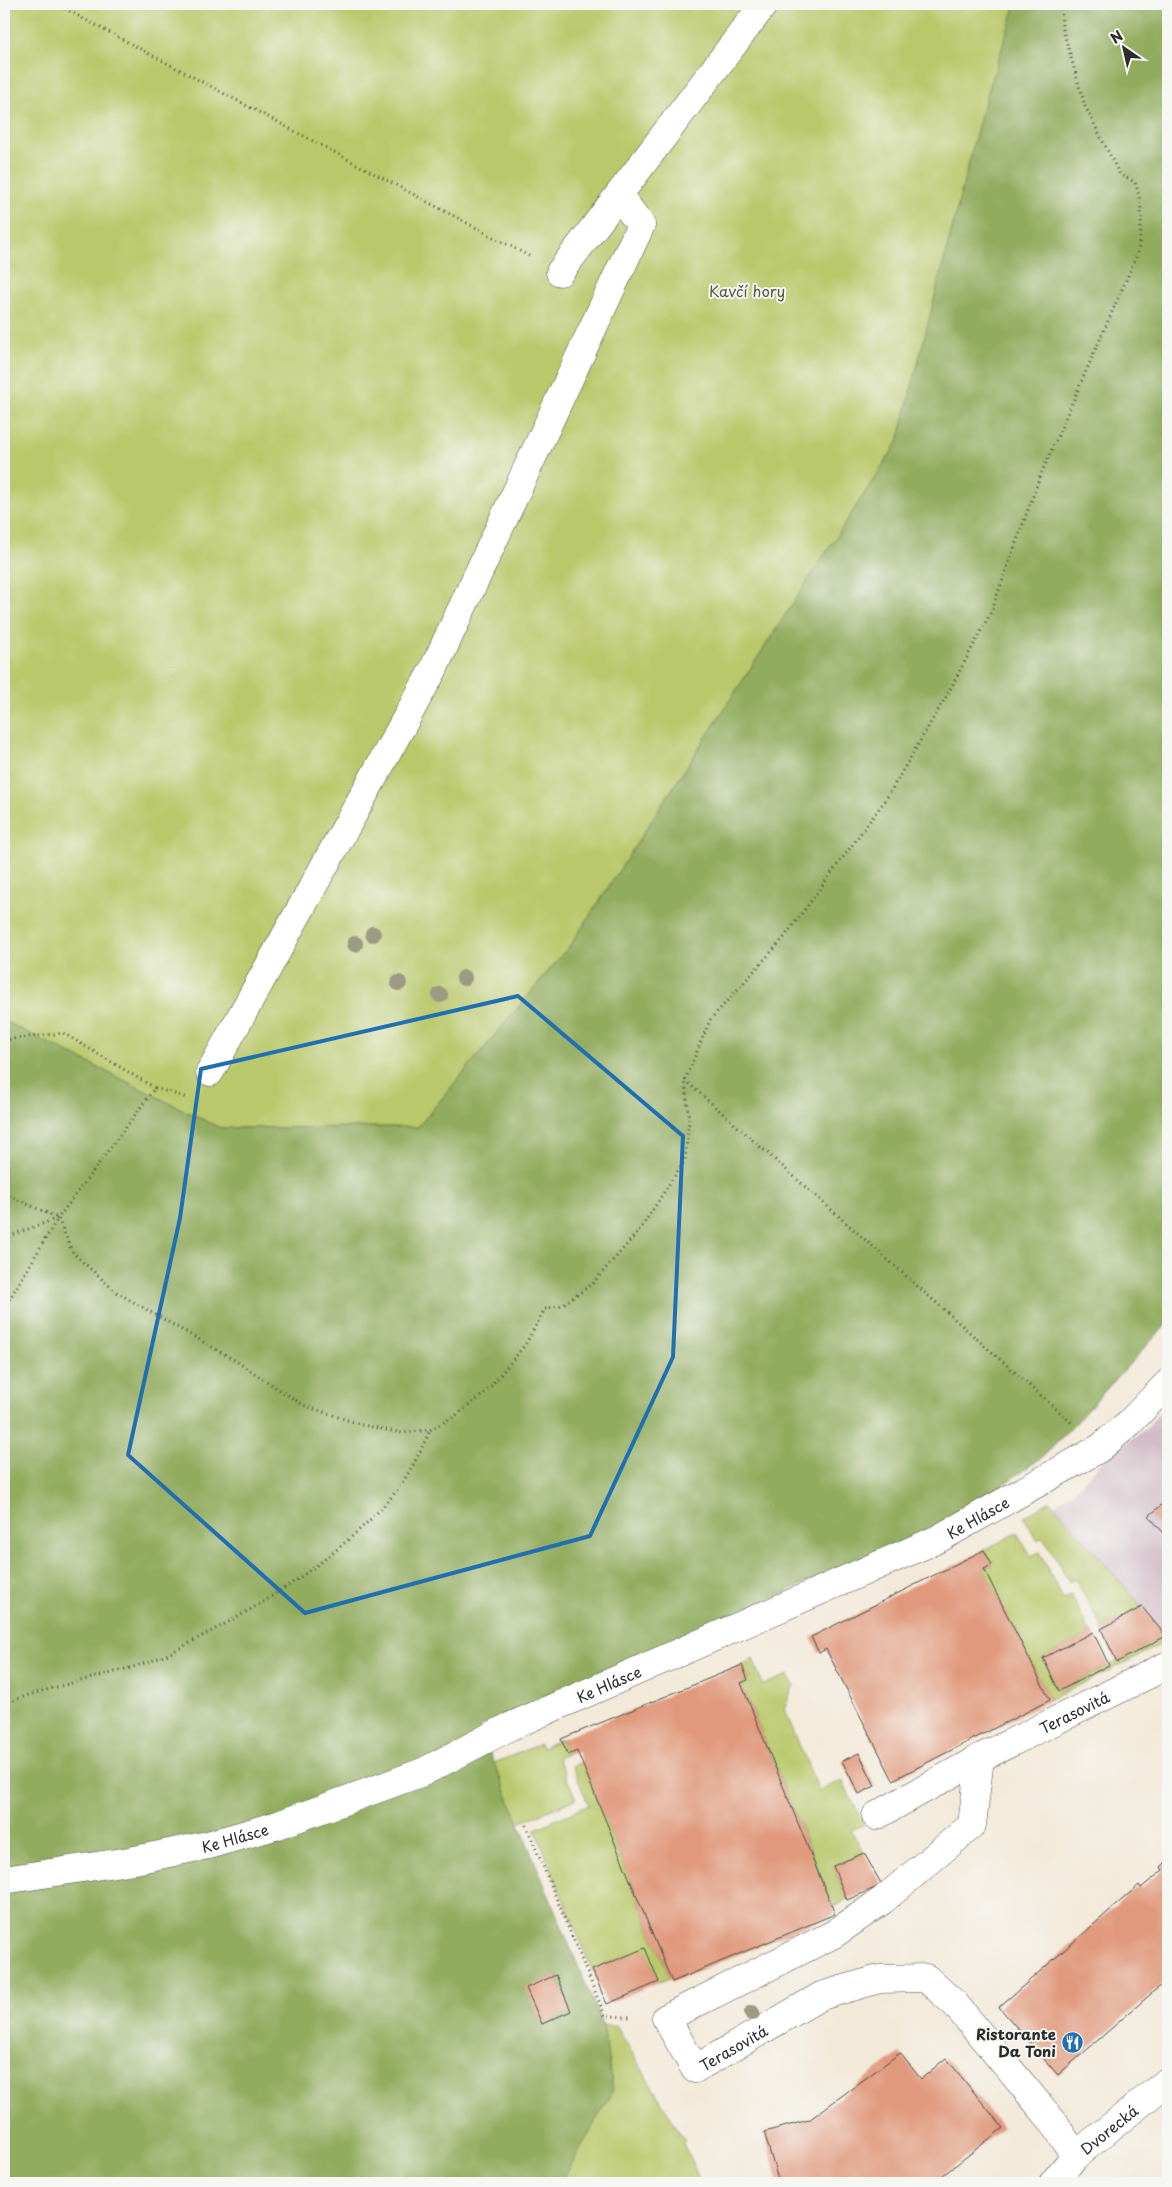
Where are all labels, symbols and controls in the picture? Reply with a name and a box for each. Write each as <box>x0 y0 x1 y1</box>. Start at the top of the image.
north arrow <box>1100 22 1150 72</box>
text: N <box>1106 25 1127 49</box>
park label: Kavčí hory <box>709 279 785 302</box>
street label: Ke Hlásce <box>942 1490 1013 1544</box>
street label: Ke Hlásce <box>573 1659 645 1708</box>
street label: Terasovitá <box>1035 1684 1113 1739</box>
street label: Ke Hlásce <box>200 1817 271 1858</box>
street label: Terasovitá <box>695 2018 772 2076</box>
place label: Ristorante Da Toni <box>976 2022 1056 2062</box>
restaurant icon: Ristorante Da Toni <box>1060 2030 1084 2054</box>
street label: Dvorecká <box>1075 2098 1143 2159</box>

